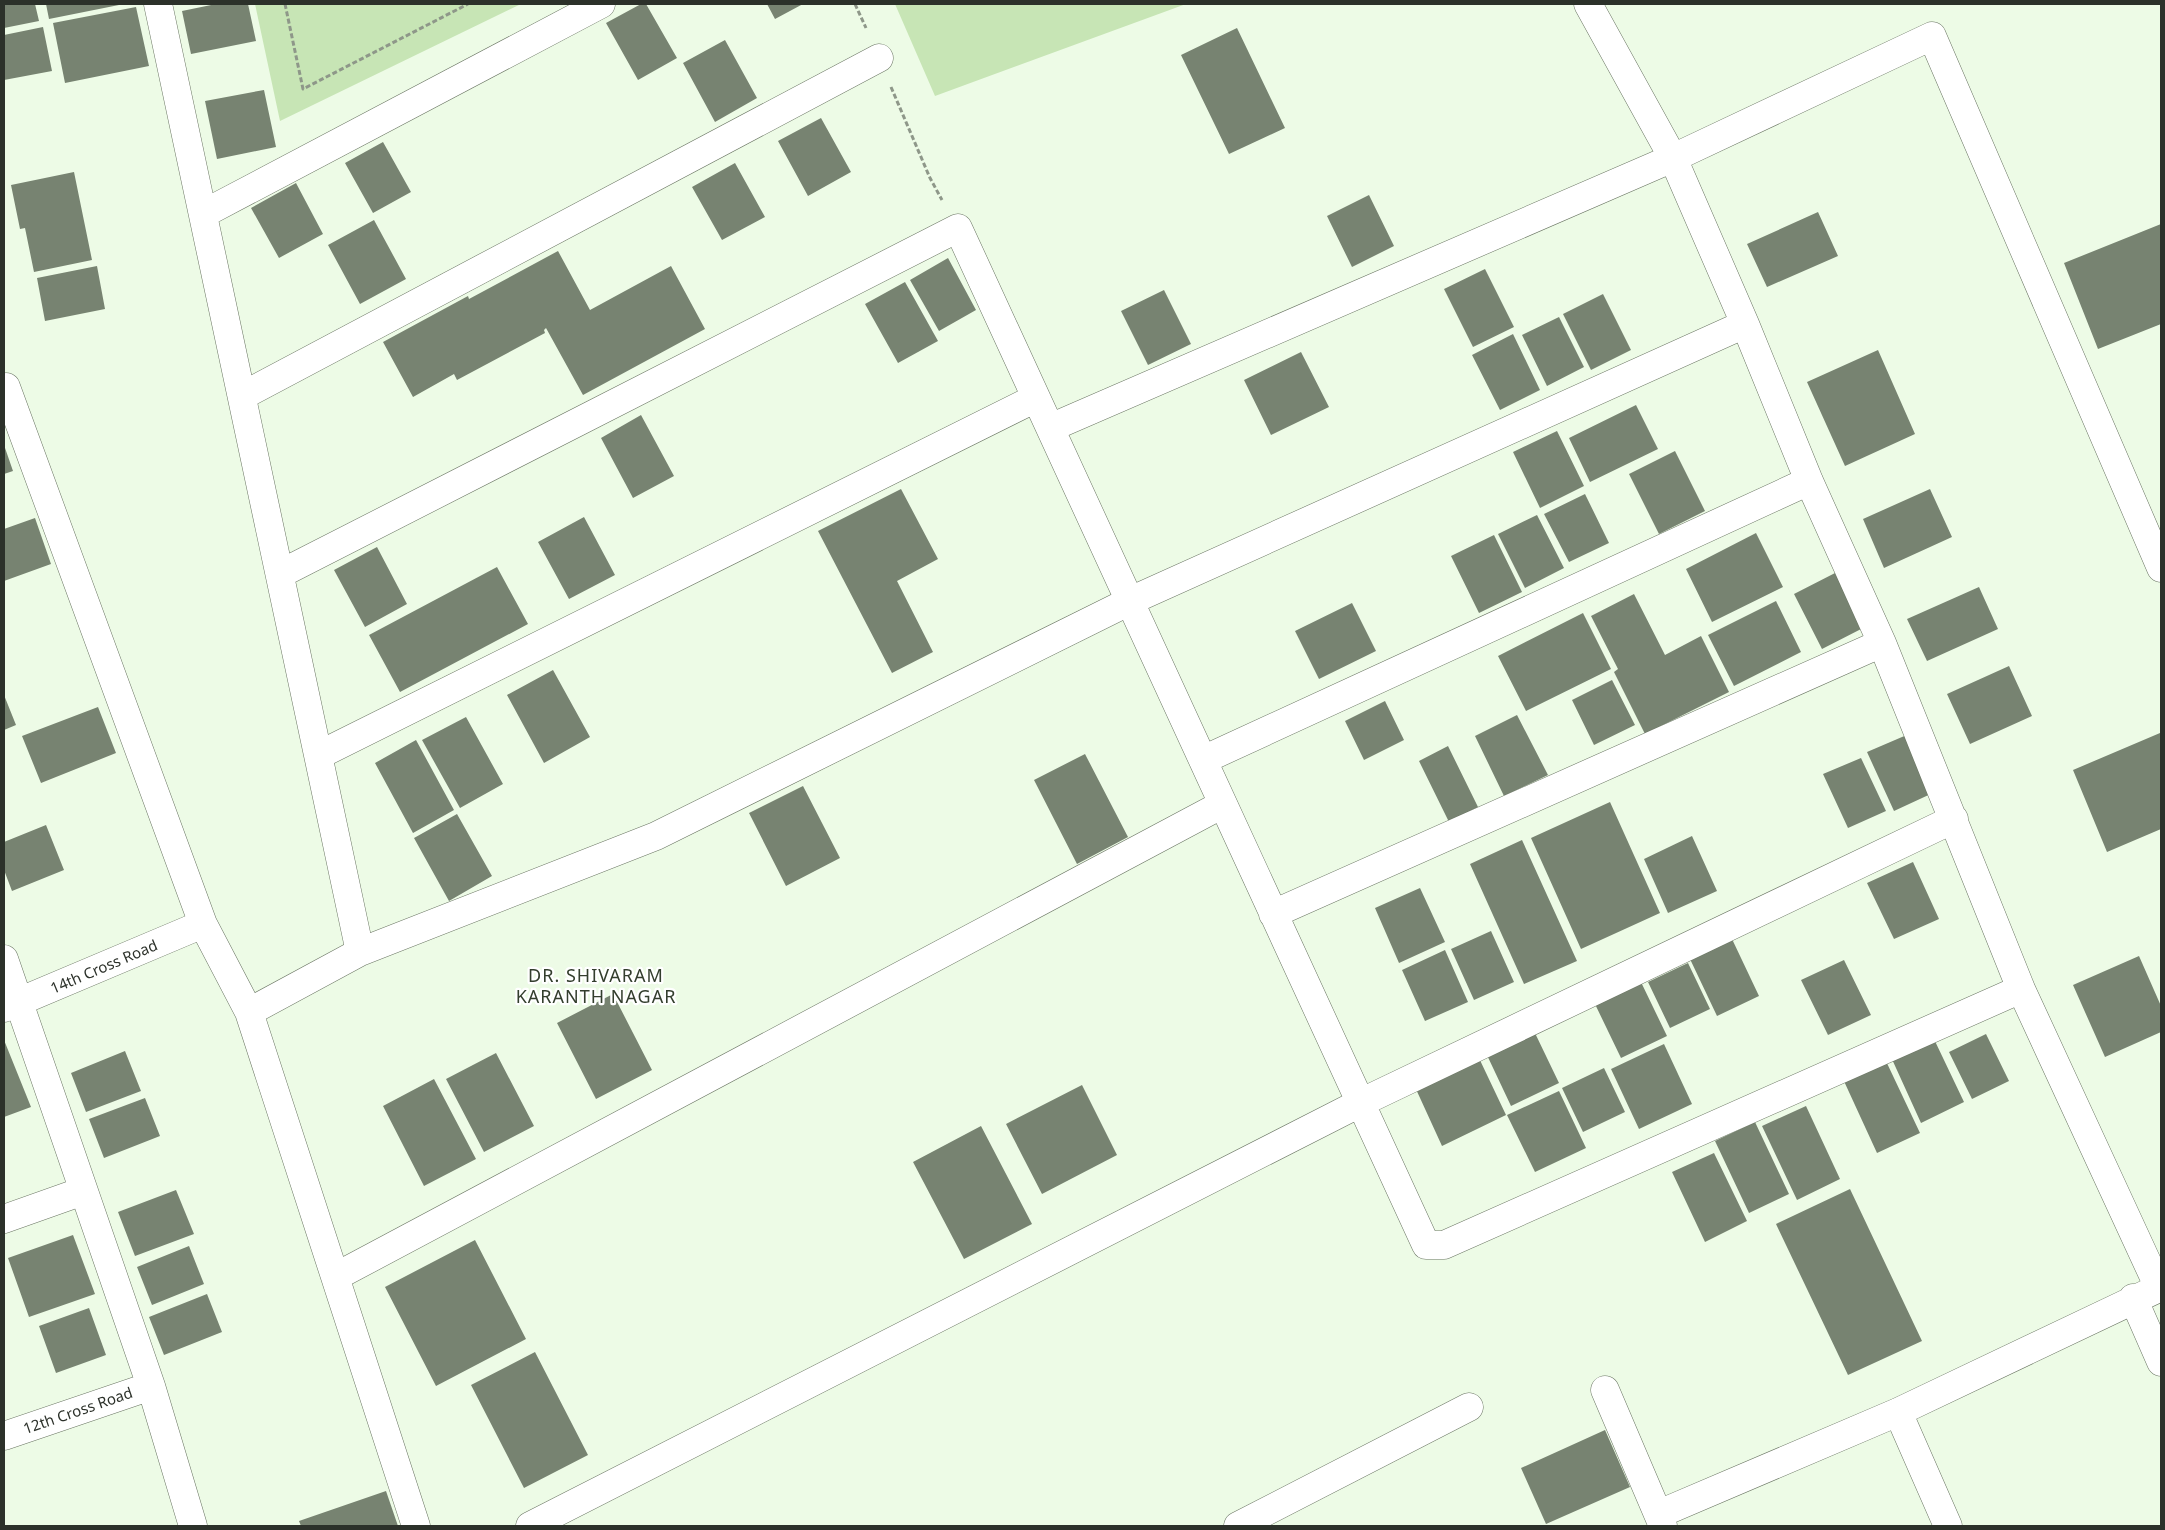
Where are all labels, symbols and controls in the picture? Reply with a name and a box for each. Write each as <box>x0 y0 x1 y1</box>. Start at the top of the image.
street label: 14th Cross Road <box>47 935 160 998</box>
district label: DR. SHIVARAM KARANTH NAGAR <box>516 963 676 1008</box>
street label: 12th Cross Road <box>20 1382 135 1438</box>

